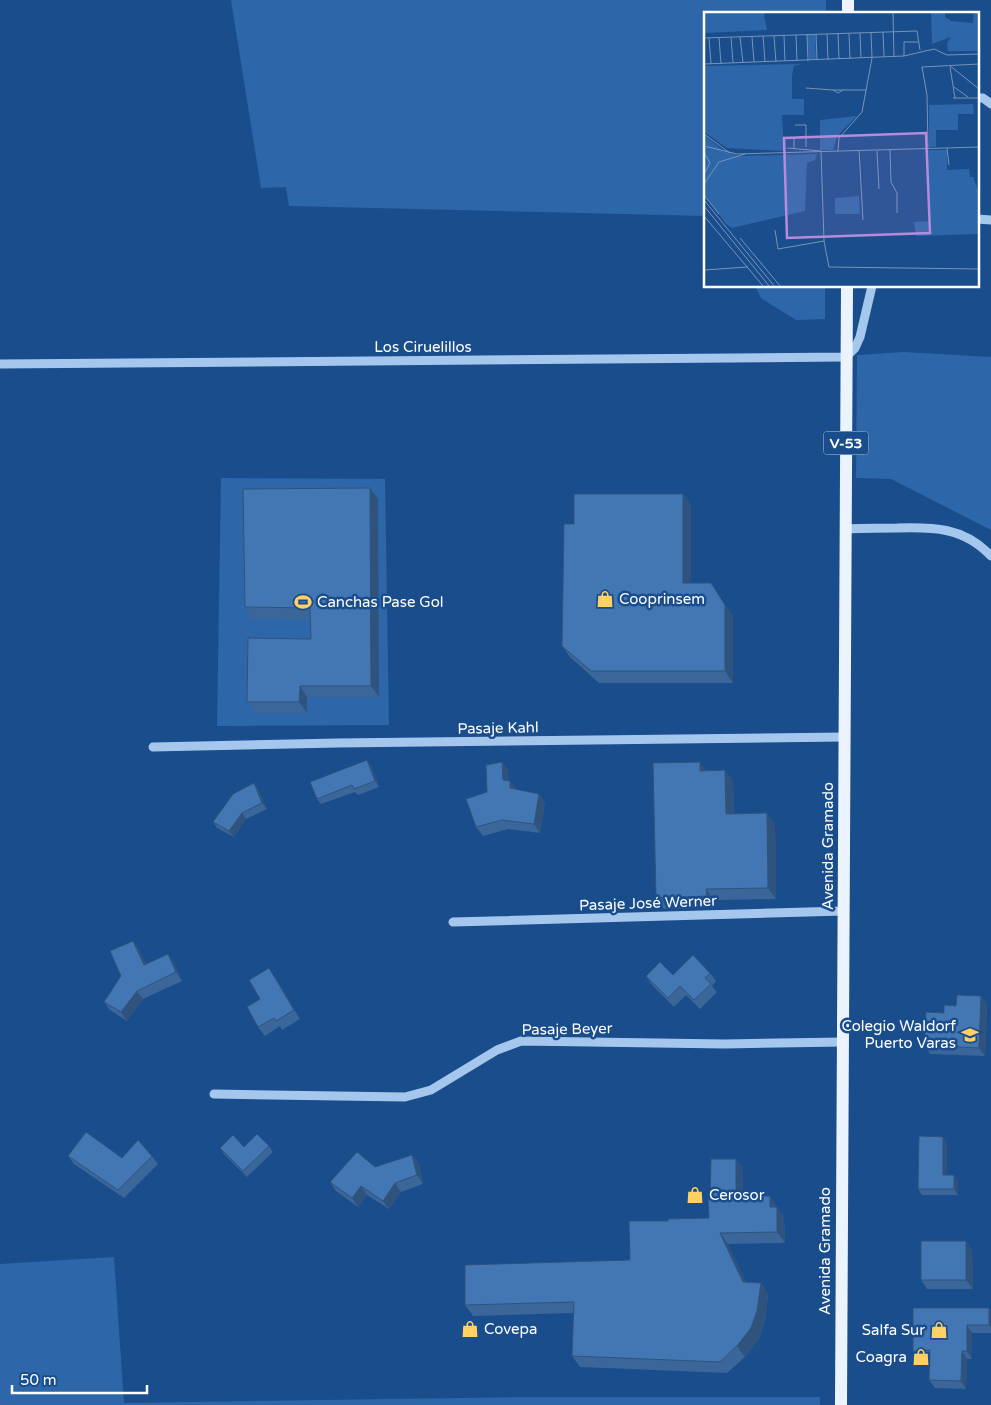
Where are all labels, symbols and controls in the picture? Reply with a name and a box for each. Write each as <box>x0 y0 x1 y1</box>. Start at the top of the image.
inset map <box>704 12 978 288</box>
street label: Los Ciruelillos <box>374 338 472 356</box>
road number: V-53 <box>824 432 868 454</box>
shop icon: Cooprinsem <box>595 589 615 609</box>
place label: Cooprinsem <box>619 590 705 608</box>
sports icon: Canchas Pase Gol <box>293 592 313 612</box>
place label: Canchas Pase Gol <box>317 593 444 611</box>
street label: Pasaje Kahl <box>457 718 539 738</box>
street label: Avenida Gramado <box>819 782 837 910</box>
street label: Pasaje José Werner <box>579 892 717 914</box>
place label: Colegio Waldorf Puerto Varas <box>841 1017 956 1052</box>
street label: Pasaje Beyer <box>521 1019 613 1039</box>
school or university icon: Colegio Waldorf Puerto Varas <box>960 1025 980 1045</box>
shop icon: Cerosor <box>685 1185 705 1205</box>
place label: Cerosor <box>709 1186 765 1204</box>
street label: Avenida Gramado <box>816 1187 834 1315</box>
shop icon: Covepa <box>460 1319 480 1339</box>
place label: Covepa <box>484 1320 537 1338</box>
shop icon: Salfa Sur <box>929 1320 949 1340</box>
place label: Salfa Sur <box>862 1321 925 1339</box>
shop icon: Coagra <box>911 1347 931 1367</box>
place label: Coagra <box>856 1348 907 1366</box>
scale bar <box>12 1362 148 1394</box>
text: 50 m <box>20 1371 57 1389</box>

